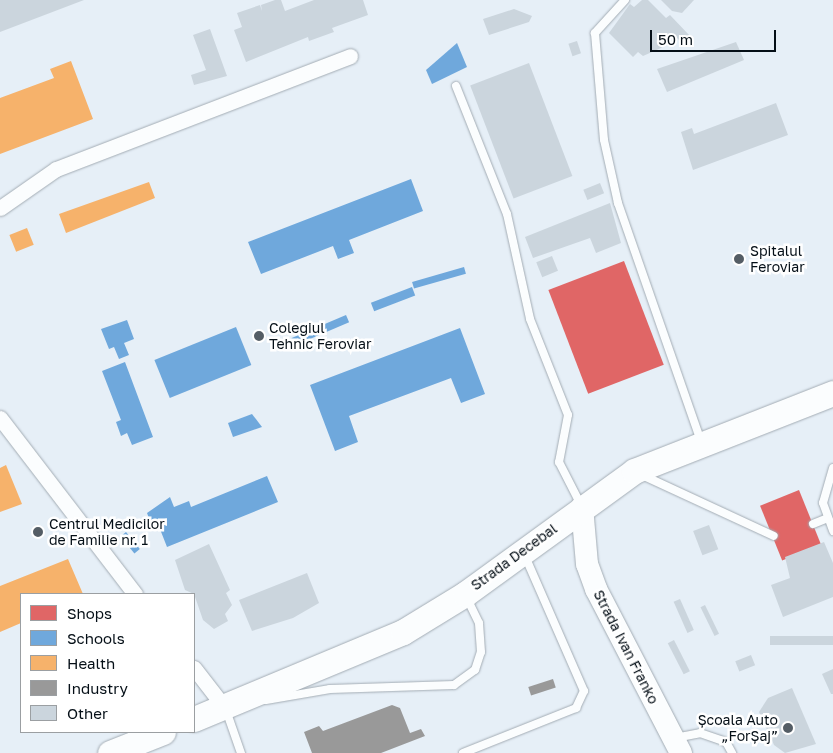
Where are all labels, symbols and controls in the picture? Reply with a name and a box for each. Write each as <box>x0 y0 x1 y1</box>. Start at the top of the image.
scale bar <box>653 20 779 52</box>
text: 50 m <box>658 30 693 48</box>
place label: Spitalul Feroviar <box>750 243 805 276</box>
marker: Spitalul Feroviar <box>732 252 746 266</box>
place label: Colegiul Tehnic Feroviar <box>269 320 371 352</box>
marker: Colegiul Tehnic Feroviar <box>253 330 265 342</box>
place label: Centrul Medicilor de Familie nr. 1 <box>49 516 165 548</box>
street label: Strada Decebal <box>468 520 560 594</box>
marker: Centrul Medicilor de Familie nr. 1 <box>31 525 45 539</box>
street label: Strada Ivan Franko <box>590 587 662 707</box>
legend <box>20 593 195 733</box>
text: Shops <box>67 604 112 622</box>
text: Schools <box>67 629 125 647</box>
text: Health <box>67 654 115 672</box>
text: Industry <box>67 679 128 697</box>
text: Other <box>67 704 108 722</box>
place label: Școala Auto „ForȘaj” <box>698 712 778 744</box>
marker: Școala Auto „ForȘaj” <box>782 722 794 734</box>

